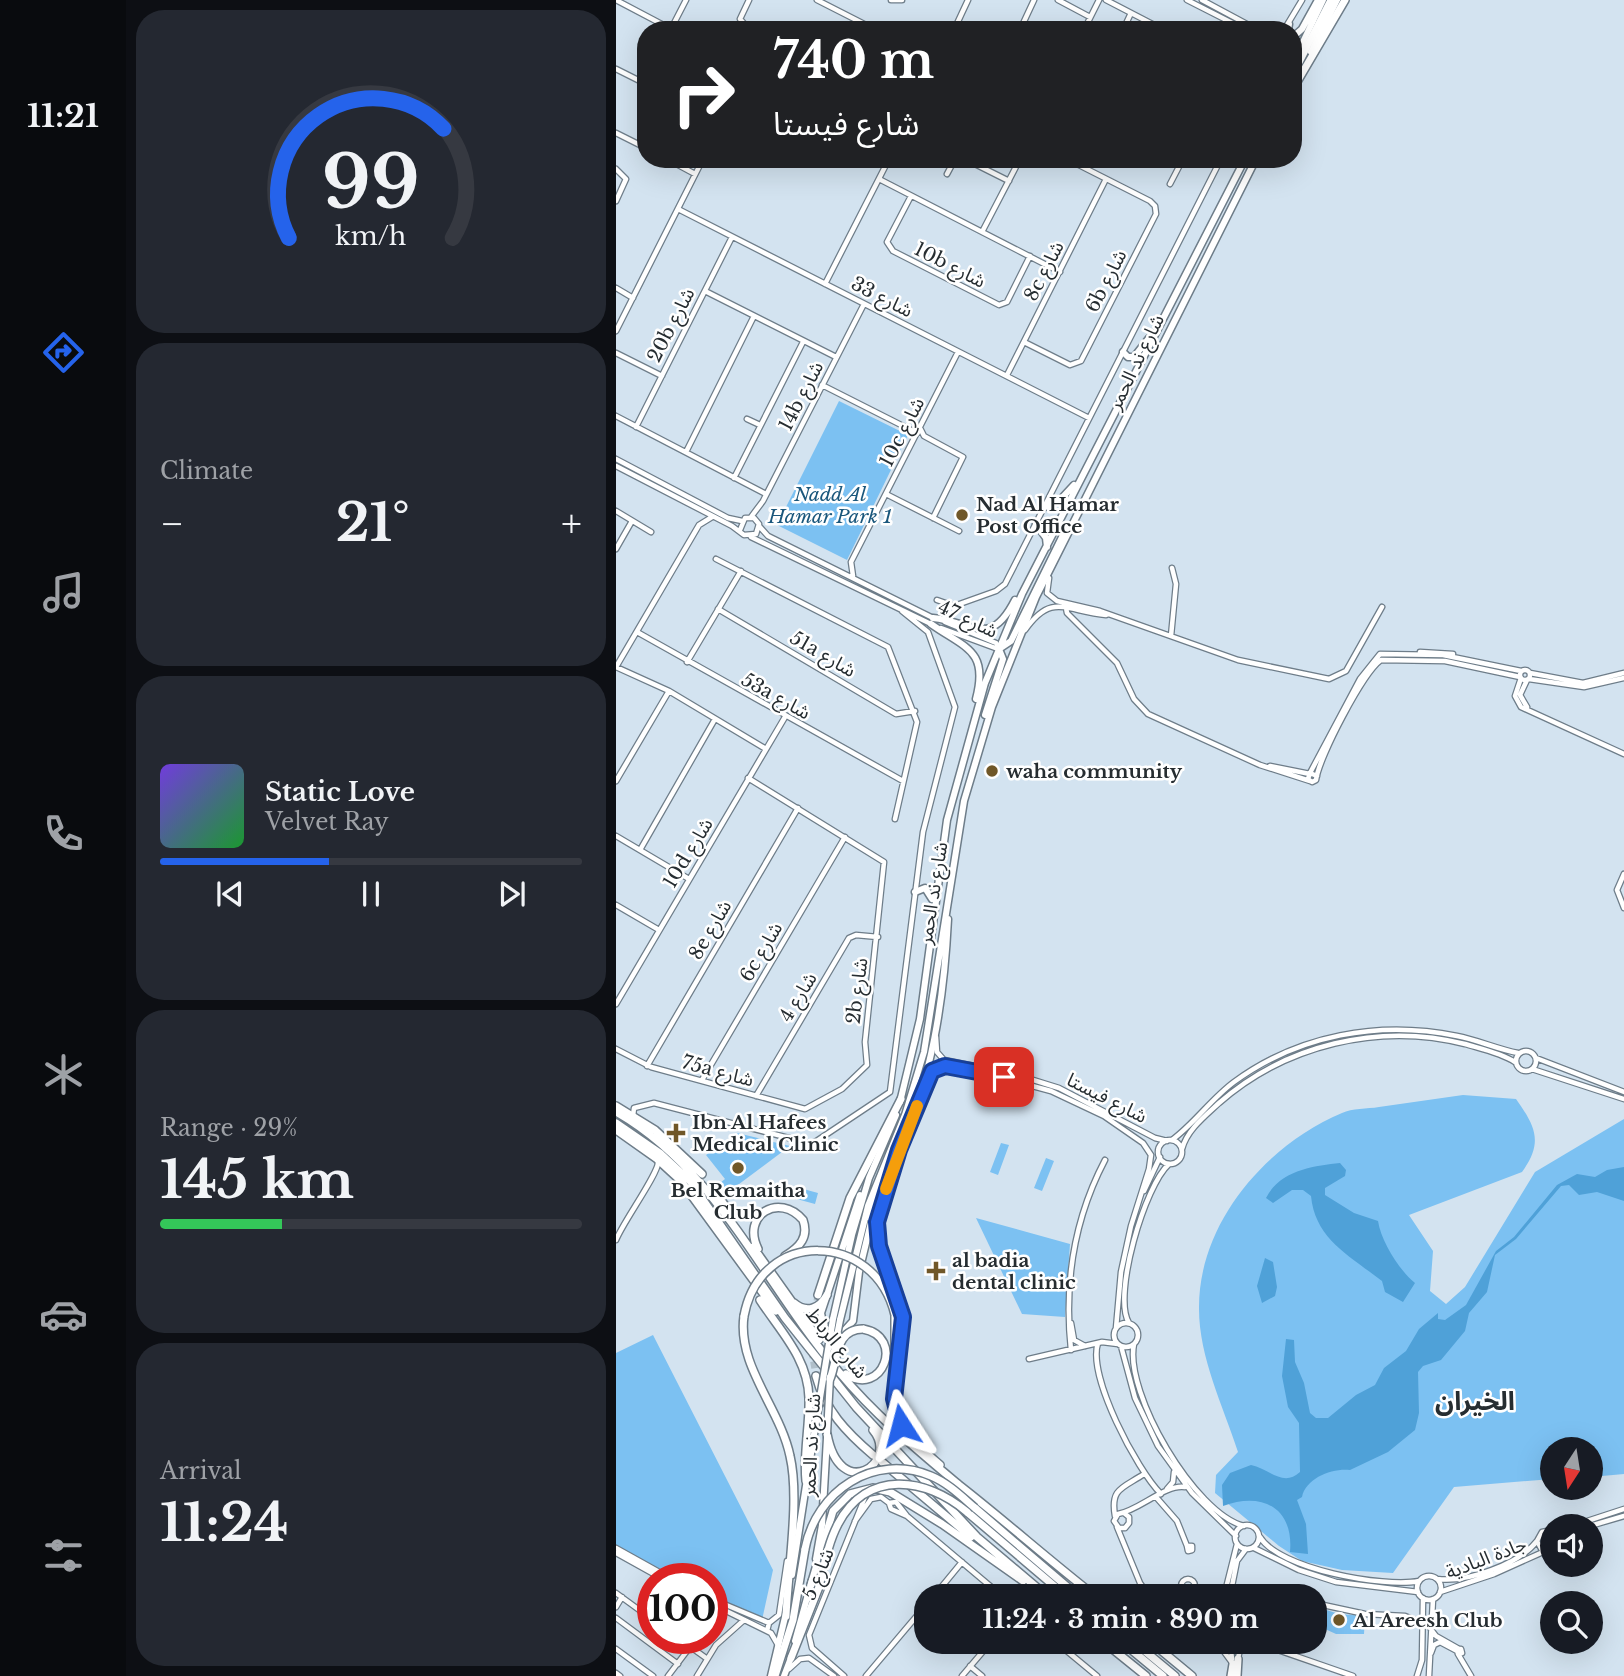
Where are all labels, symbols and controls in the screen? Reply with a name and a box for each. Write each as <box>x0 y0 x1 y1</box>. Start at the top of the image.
text: 740 m <box>773 30 934 91</box>
icon: right <box>658 49 749 140</box>
text: 11:21 <box>27 96 99 136</box>
text: شارع فيستا <box>773 104 919 144</box>
text: 99 <box>322 137 420 228</box>
text: km/h <box>336 220 406 251</box>
street label: 10b شارع <box>910 237 990 294</box>
street label: 8c شارع <box>1019 237 1071 306</box>
street label: 6b شارع <box>1081 246 1133 317</box>
street label: شارع 33 <box>847 272 917 324</box>
street label: 20b شارع <box>643 284 701 367</box>
street label: شارع ند الحمر <box>1103 311 1171 415</box>
icon: directions <box>39 328 88 377</box>
street label: 14b شارع <box>774 358 830 435</box>
street label: 10c شارع <box>875 393 931 471</box>
text: Climate <box>160 457 253 485</box>
park label: Nadd Al Hamar Park 1 <box>767 483 892 528</box>
text: 21° <box>336 491 410 555</box>
place label: Nad Al Hamar Post Office <box>976 493 1120 538</box>
text: − <box>160 500 184 547</box>
text: + <box>561 500 582 547</box>
marker: Nad Al Hamar Post Office <box>954 507 970 523</box>
icon: music <box>39 568 88 617</box>
street label: شارع 47 <box>934 595 1001 645</box>
street label: 51a شارع <box>785 626 860 684</box>
street label: 53a شارع <box>737 668 815 726</box>
place label: waha community <box>1006 760 1183 783</box>
marker: waha community <box>984 763 1000 779</box>
text: Static Love <box>265 776 415 808</box>
text: Velvet Ray <box>265 808 389 836</box>
icon: phone <box>39 809 88 858</box>
street label: 10d شارع <box>658 814 719 893</box>
street label: شارع ند الحمر <box>913 840 954 947</box>
icon: previous <box>211 875 249 913</box>
icon: pause <box>352 875 390 913</box>
icon: next <box>493 875 531 913</box>
street label: 8e شارع <box>684 896 738 965</box>
street label: 6c شارع <box>735 918 789 987</box>
street label: 2b شارع <box>842 957 874 1026</box>
street label: شارع 4 <box>774 968 823 1027</box>
pin <box>974 1047 1034 1107</box>
icon: climate <box>39 1050 88 1099</box>
street label: 75a شارع <box>679 1050 756 1093</box>
icon: arrive <box>985 1058 1023 1096</box>
street label: شارع فيستا <box>1062 1068 1151 1130</box>
place label: Ibn Al Hafees Medical Clinic <box>692 1111 839 1156</box>
text: Range · 29% <box>160 1114 298 1142</box>
marker: Ibn Al Hafees Medical Clinic <box>666 1123 686 1143</box>
text: 145 km <box>160 1148 354 1212</box>
marker: Bel Remaitha Club <box>730 1160 746 1176</box>
place label: Bel Remaitha Club <box>670 1179 806 1224</box>
place label: al badia dental clinic <box>952 1249 1076 1294</box>
marker: al badia dental clinic <box>926 1261 946 1281</box>
icon: car <box>39 1290 88 1339</box>
street label: شارع الرباط <box>800 1303 873 1384</box>
district label: الخيران <box>1435 1385 1515 1417</box>
position arrow <box>864 1388 938 1462</box>
street label: شارع ند الحمر <box>797 1393 827 1498</box>
north arrow <box>1540 1437 1603 1500</box>
map controls <box>1540 1437 1603 1654</box>
text: Arrival <box>160 1457 241 1485</box>
text: 11:24 <box>160 1491 289 1555</box>
button: sound <box>1540 1514 1603 1577</box>
icon: filters <box>39 1531 88 1580</box>
street label: جادة البادية <box>1442 1532 1530 1584</box>
street label: شارع 5 <box>797 1545 840 1604</box>
speed limit sign: 100 <box>637 1563 728 1654</box>
button: search <box>1540 1591 1603 1654</box>
text: 11:24 · 3 min · 890 m <box>982 1603 1259 1635</box>
place label: Al Areesh Club <box>1352 1609 1503 1632</box>
marker: Al Areesh Club <box>1331 1612 1347 1628</box>

